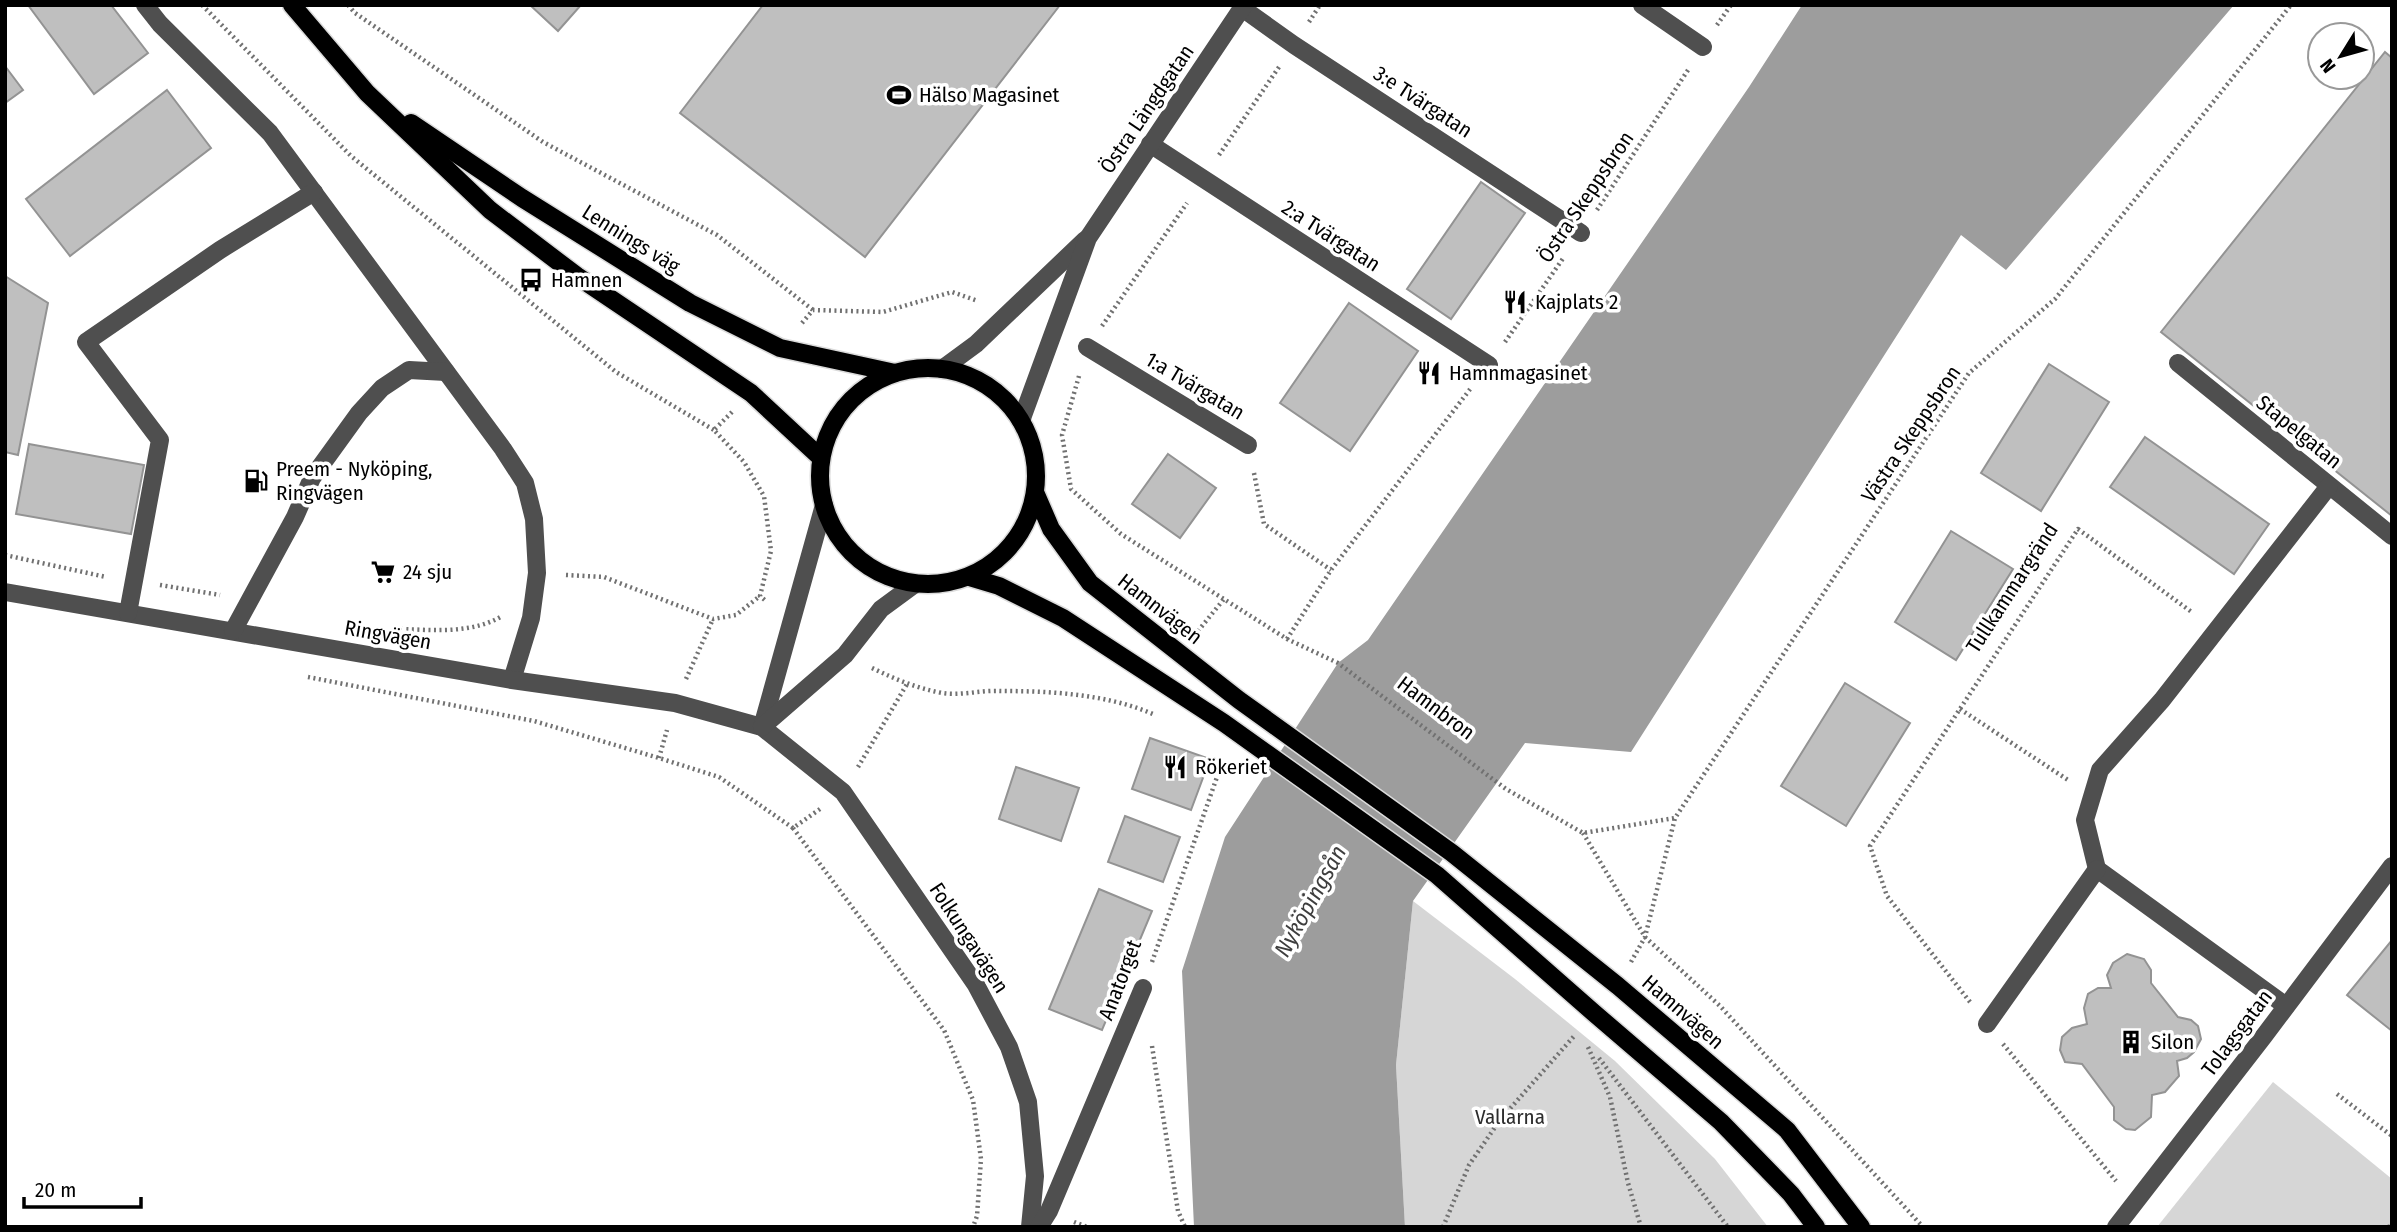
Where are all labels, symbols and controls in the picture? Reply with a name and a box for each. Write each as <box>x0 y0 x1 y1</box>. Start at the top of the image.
north arrow <box>2306 21 2376 91</box>
street label: Östra Längdgatan <box>1094 40 1200 178</box>
text: N <box>2315 54 2340 77</box>
street label: 3:e Tvärgatan <box>1369 61 1477 143</box>
sports icon: Hälso Magasinet <box>885 81 913 109</box>
place label: Hälso Magasinet <box>919 82 1060 108</box>
street label: Östra Skeppsbron <box>1533 126 1639 268</box>
street label: 2:a Tvärgatan <box>1277 195 1385 277</box>
street label: Lennings väg <box>577 199 685 279</box>
bus stop icon: Hamnen <box>517 266 545 294</box>
place label: Hamnen <box>551 267 623 293</box>
restaurant icon: Kajplats 2 <box>1501 288 1529 316</box>
place label: Kajplats 2 <box>1535 289 1618 315</box>
street label: 1:a Tvärgatan <box>1141 346 1249 426</box>
restaurant icon: Hamnmagasinet <box>1415 359 1443 387</box>
place label: Hamnmagasinet <box>1449 360 1588 386</box>
street label: Västra Skeppsbron <box>1856 361 1966 507</box>
street label: Stapelgatan <box>2251 390 2347 474</box>
place label: Preem - Nyköping, Ringvägen <box>276 456 432 506</box>
fuel station icon: Preem - Nyköping, Ringvägen <box>242 467 270 495</box>
street label: Tullkammargränd <box>1960 518 2064 658</box>
supermarket icon: 24 sju <box>369 558 397 586</box>
place label: 24 sju <box>403 559 452 585</box>
street label: Hamnvägen <box>1113 568 1207 650</box>
street label: Ringvägen <box>343 615 433 655</box>
street label: Hamnbron <box>1392 670 1480 746</box>
restaurant icon: Rökeriet <box>1161 753 1189 781</box>
place label: Rökeriet <box>1195 754 1267 780</box>
water label: Nyköpingsån <box>1268 840 1352 962</box>
street label: Folkungavägen <box>924 878 1014 998</box>
street label: Anatorget <box>1093 936 1147 1024</box>
street label: Hamnvägen <box>1637 969 1729 1055</box>
street label: Tolagsgatan <box>2196 985 2278 1081</box>
building icon: Silon <box>2117 1028 2145 1056</box>
place label: Silon <box>2151 1029 2194 1055</box>
park label: Vallarna <box>1475 1104 1545 1130</box>
scale bar <box>24 1166 142 1210</box>
text: 20 m <box>35 1177 76 1203</box>

